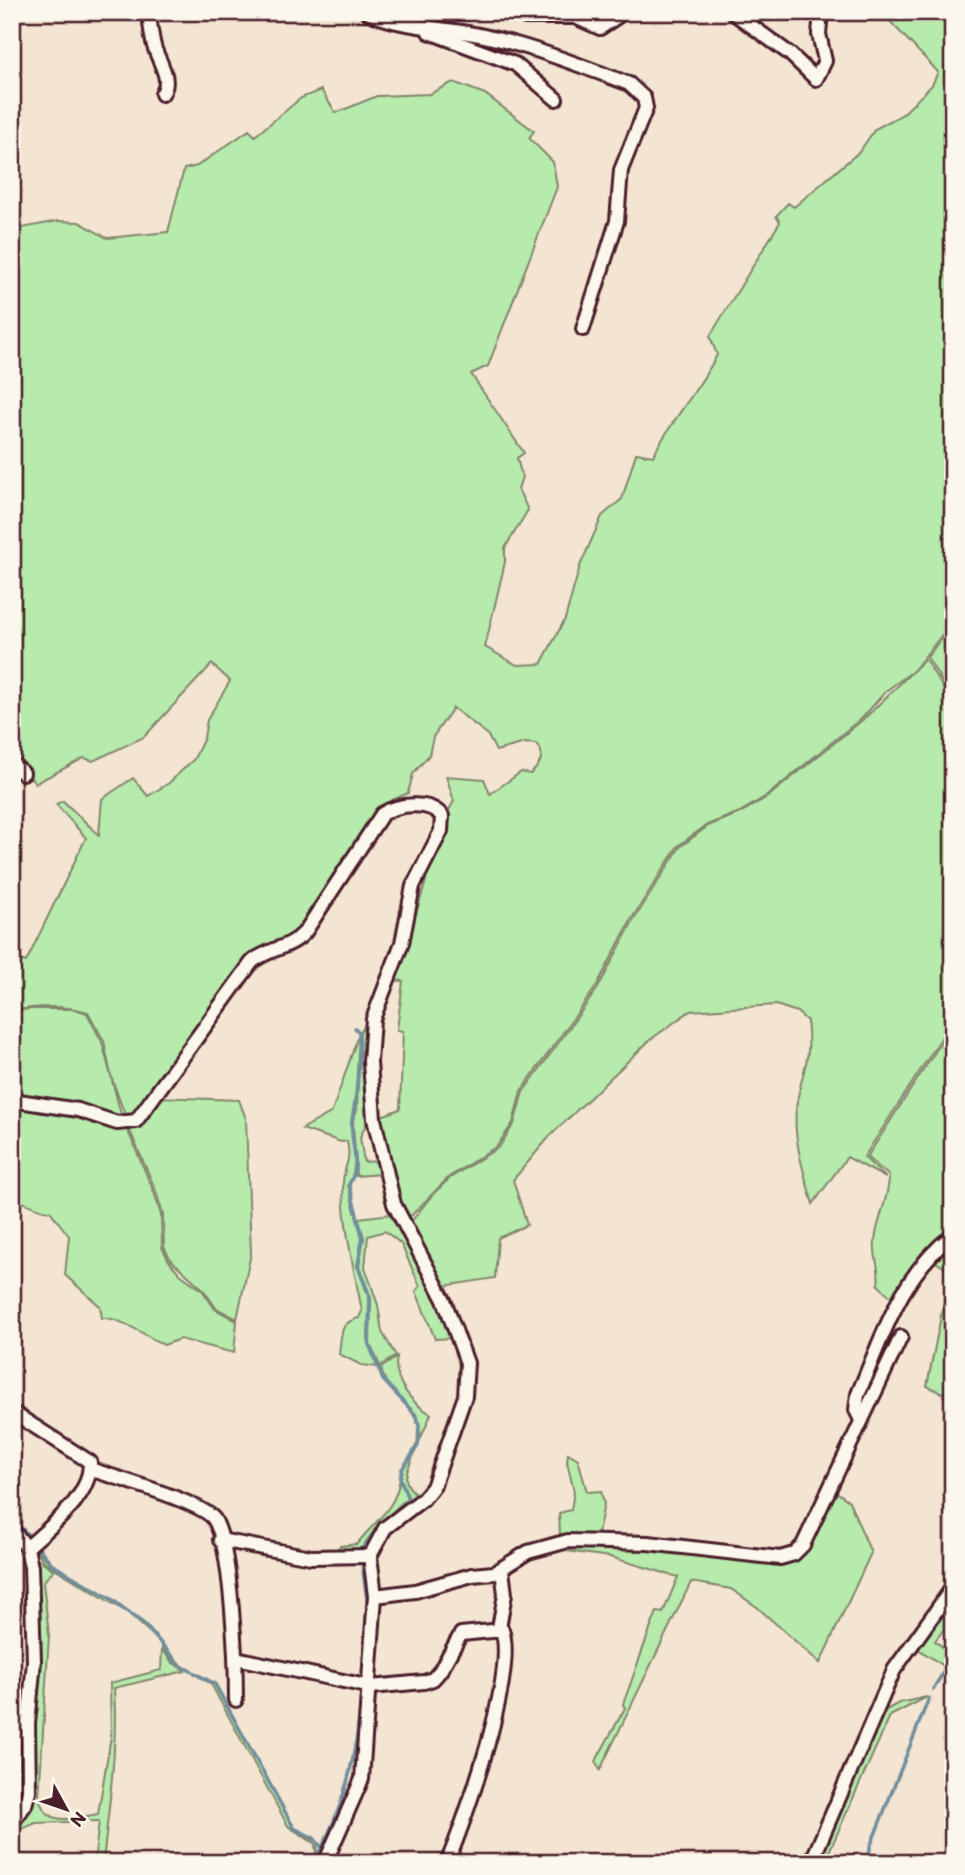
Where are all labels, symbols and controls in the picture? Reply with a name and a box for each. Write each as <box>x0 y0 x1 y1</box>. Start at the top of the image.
north arrow <box>32 1773 102 1843</box>
text: N <box>66 1807 92 1832</box>

